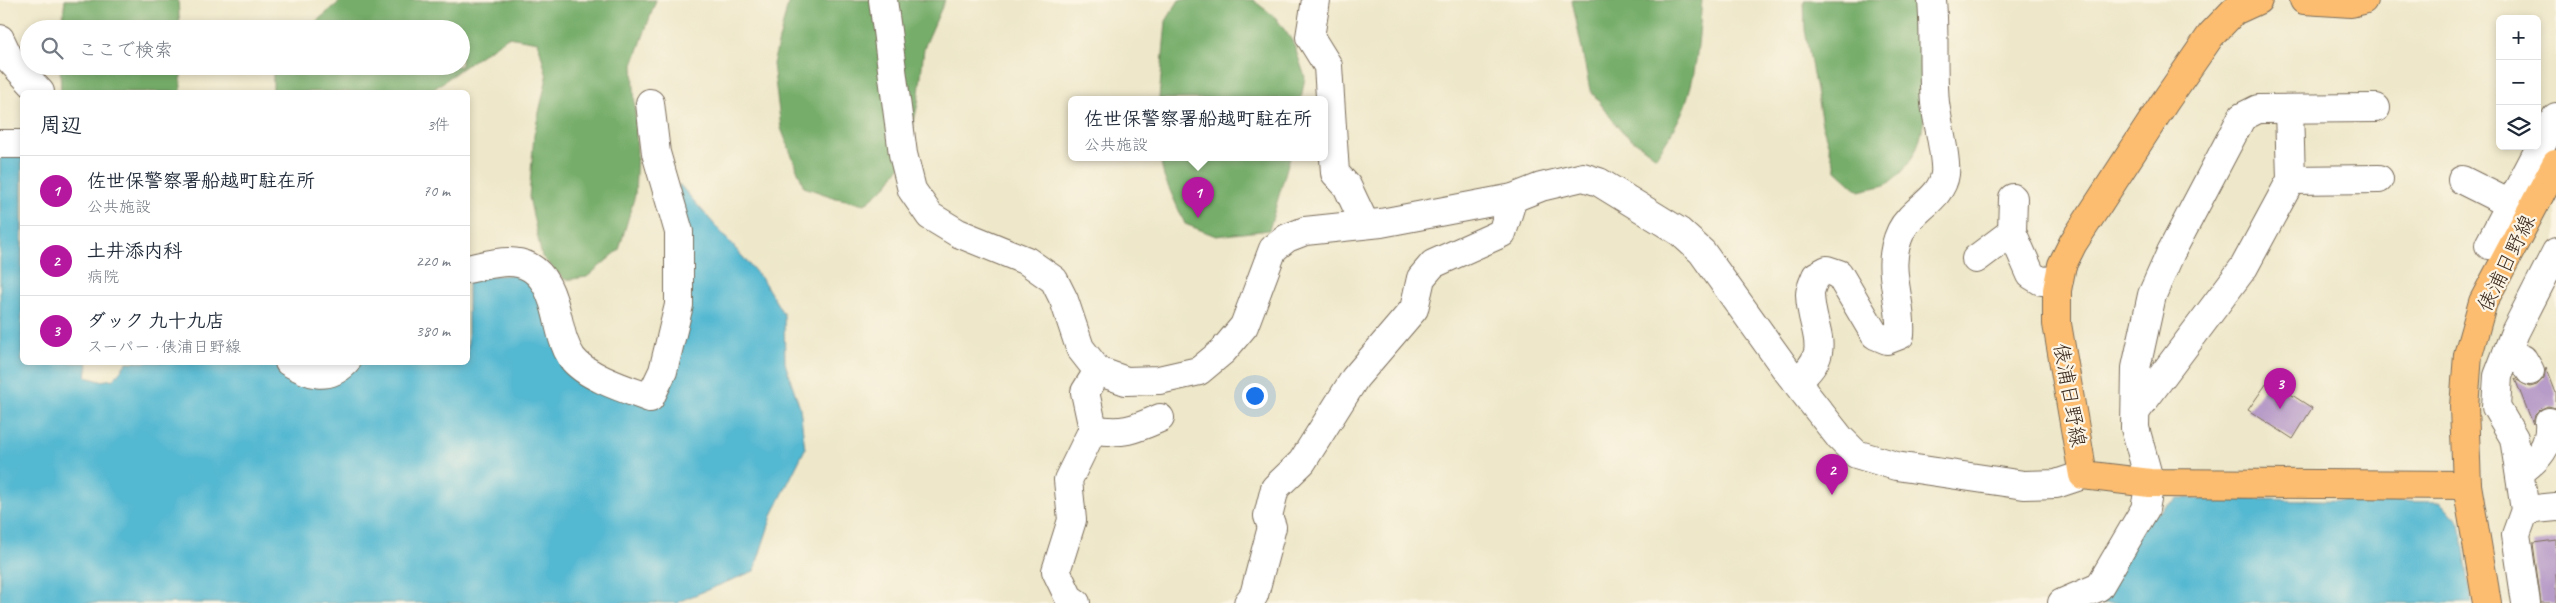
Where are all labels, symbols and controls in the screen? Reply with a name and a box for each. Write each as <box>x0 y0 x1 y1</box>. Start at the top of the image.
map controls <box>2496 15 2541 150</box>
button: + <box>2496 15 2541 60</box>
search box <box>20 20 470 75</box>
icon: search <box>38 34 66 62</box>
text: ここで検索 <box>78 38 173 62</box>
button: − <box>2496 60 2541 105</box>
popup <box>1068 96 1328 161</box>
button: layers <box>2496 105 2541 150</box>
text: 佐世保警察署船越町駐在所 <box>1084 107 1312 131</box>
text: 周辺 <box>40 112 82 138</box>
text: 3件 <box>427 115 450 135</box>
text: 公共施設 <box>1084 135 1148 155</box>
text: 佐世保警察署船越町駐在所 <box>87 169 315 193</box>
pin: 1 <box>1182 177 1214 218</box>
text: 1 <box>52 181 60 201</box>
text: 70 m <box>423 181 450 201</box>
text: 公共施設 <box>87 197 151 217</box>
street label: 俵浦日野線 <box>2471 210 2541 316</box>
text: 土井添内科 <box>87 239 182 263</box>
text: 2 <box>52 251 60 271</box>
text: 220 m <box>416 251 450 271</box>
text: 病院 <box>87 267 119 287</box>
text: ダック 九十九店 <box>87 309 225 333</box>
text: 3 <box>52 321 60 341</box>
text: 380 m <box>416 321 450 341</box>
text: スーパー · 俵浦日野線 <box>87 337 241 357</box>
street label: 俵浦日野線 <box>2048 341 2092 449</box>
pin: 3 <box>2264 368 2296 409</box>
your location <box>1242 383 1268 409</box>
pin: 2 <box>1816 454 1848 495</box>

